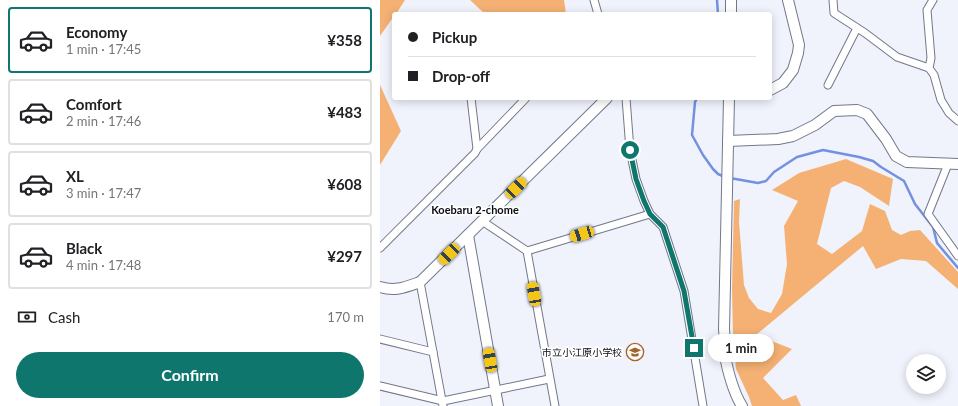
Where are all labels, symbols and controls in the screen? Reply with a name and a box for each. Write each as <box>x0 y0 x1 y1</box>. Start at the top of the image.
icon: car <box>18 22 54 58</box>
text: Economy <box>66 23 127 41</box>
text: Pickup <box>432 28 477 46</box>
text: ¥358 <box>327 31 362 49</box>
text: 1 min · 17:45 <box>66 41 141 57</box>
text: Drop-off <box>432 67 490 85</box>
icon: car <box>18 94 54 130</box>
text: Comfort <box>66 95 122 113</box>
text: ¥483 <box>327 103 362 121</box>
text: 2 min · 17:46 <box>66 113 141 129</box>
route start <box>621 141 639 159</box>
icon: car <box>18 166 54 202</box>
text: XL <box>66 167 84 185</box>
text: ¥608 <box>327 175 362 193</box>
car <box>503 175 529 201</box>
text: 3 min · 17:47 <box>66 185 141 201</box>
district label: Koebaru 2-chome <box>431 203 519 216</box>
car <box>569 225 595 243</box>
icon: car <box>18 238 54 274</box>
text: Black <box>66 239 102 257</box>
car <box>436 241 462 267</box>
text: ¥297 <box>327 247 362 265</box>
text: 4 min · 17:48 <box>66 257 141 273</box>
car <box>526 281 542 307</box>
icon: cash <box>16 306 38 328</box>
text: Cash <box>48 308 80 326</box>
text: 170 m <box>327 309 364 325</box>
callout: 1 min <box>708 334 774 362</box>
route end <box>685 339 703 357</box>
text: 1 min <box>725 340 757 356</box>
school or university icon: 市立小江原小学校 <box>625 342 645 362</box>
place label: 市立小江原小学校 <box>542 346 622 358</box>
car <box>482 347 498 373</box>
button: Confirm <box>16 352 364 398</box>
map controls <box>906 354 946 394</box>
button: layers <box>906 354 946 394</box>

